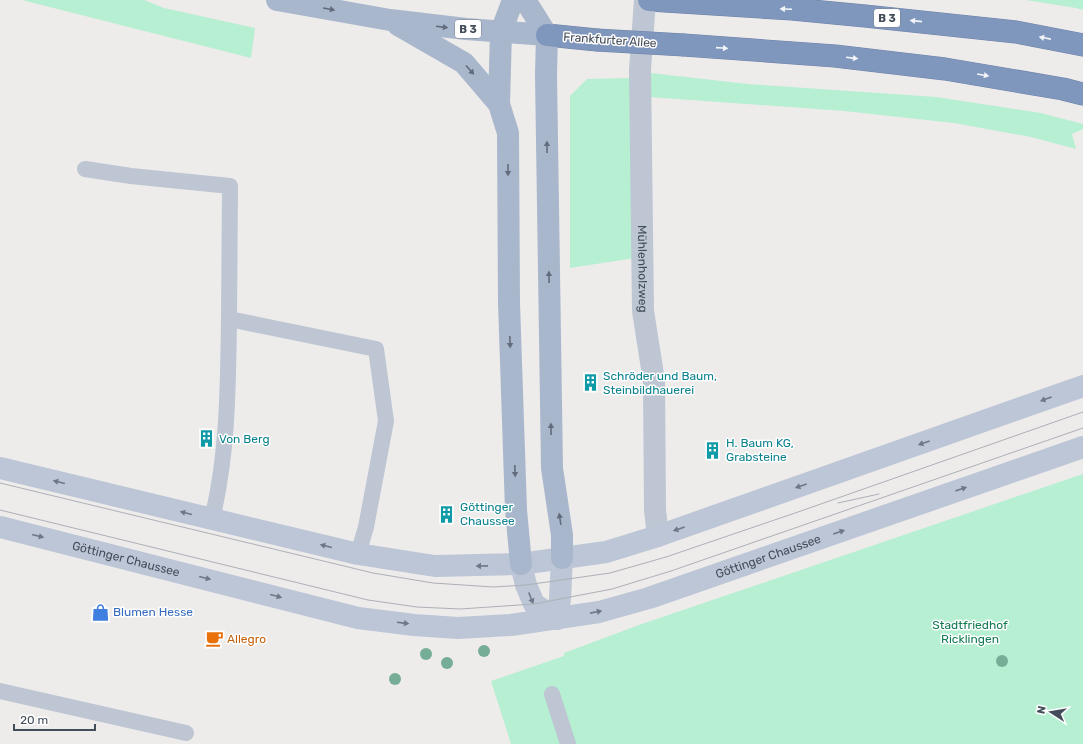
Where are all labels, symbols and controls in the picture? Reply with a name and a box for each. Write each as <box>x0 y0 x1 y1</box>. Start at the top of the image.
one-way arrow <box>779 6 792 12</box>
one-way arrow <box>323 7 335 13</box>
road number: B 3 <box>874 9 900 27</box>
one-way arrow <box>910 18 922 25</box>
road number: B 3 <box>455 20 481 38</box>
one-way arrow <box>436 23 448 30</box>
street label: Frankfurter Allee <box>563 30 657 50</box>
one-way arrow <box>1039 34 1051 40</box>
one-way arrow <box>716 45 728 52</box>
one-way arrow <box>846 55 858 61</box>
one-way arrow <box>466 65 475 75</box>
one-way arrow <box>977 73 989 79</box>
one-way arrow <box>544 140 550 153</box>
one-way arrow <box>505 164 511 177</box>
street label: Mühlenholzweg <box>635 225 650 313</box>
one-way arrow <box>546 270 552 283</box>
one-way arrow <box>507 336 514 348</box>
place label: Schröder und Baum, Steinbildhauerei <box>603 369 717 397</box>
building icon: Schröder und Baum, Steinbildhauerei <box>580 373 600 393</box>
one-way arrow <box>1040 397 1052 403</box>
one-way arrow <box>548 422 554 435</box>
building icon: Von Berg <box>196 429 216 449</box>
place label: Von Berg <box>219 432 270 446</box>
place label: H. Baum KG, Grabsteine <box>726 436 794 464</box>
building icon: H. Baum KG, Grabsteine <box>703 440 723 460</box>
one-way arrow <box>917 440 929 446</box>
one-way arrow <box>511 465 518 477</box>
one-way arrow <box>53 479 65 485</box>
one-way arrow <box>795 483 807 489</box>
one-way arrow <box>956 486 968 492</box>
place label: Göttinger Chaussee <box>460 500 515 528</box>
building icon: Göttinger Chaussee <box>437 504 457 524</box>
one-way arrow <box>180 509 192 515</box>
one-way arrow <box>557 513 563 525</box>
one-way arrow <box>672 527 684 533</box>
one-way arrow <box>833 528 845 534</box>
street label: Göttinger Chaussee <box>714 532 823 581</box>
one-way arrow <box>32 534 44 540</box>
street label: Göttinger Chaussee <box>71 539 182 580</box>
one-way arrow <box>320 543 332 549</box>
one-way arrow <box>475 563 488 569</box>
one-way arrow <box>199 575 211 581</box>
one-way arrow <box>529 592 535 604</box>
one-way arrow <box>270 593 282 599</box>
shop icon: Blumen Hesse <box>90 602 110 622</box>
place label: Blumen Hesse <box>113 605 193 619</box>
one-way arrow <box>590 609 602 615</box>
park label: Stadtfriedhof Ricklingen <box>932 618 1008 646</box>
one-way arrow <box>397 620 409 627</box>
cafe icon: Allegro <box>204 629 224 649</box>
place label: Allegro <box>227 632 266 646</box>
north arrow <box>1031 692 1071 732</box>
text: N <box>1035 705 1049 715</box>
scale bar <box>14 706 95 732</box>
text: 20 m <box>20 713 48 727</box>

